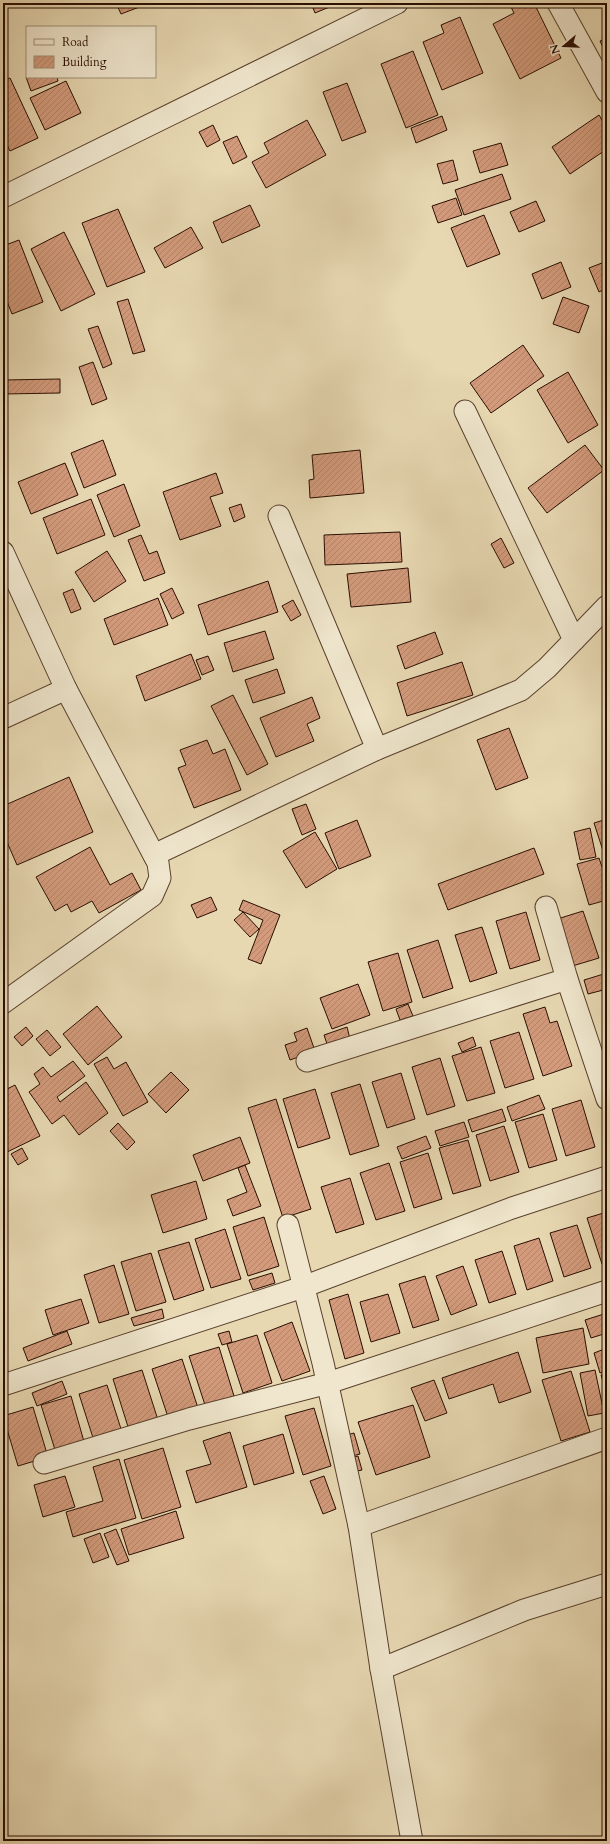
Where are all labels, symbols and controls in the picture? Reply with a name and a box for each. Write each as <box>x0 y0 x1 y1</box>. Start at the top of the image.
legend <box>26 26 156 78</box>
north arrow <box>544 26 584 66</box>
text: Road <box>62 34 89 50</box>
text: N <box>546 42 564 56</box>
text: Building <box>62 54 107 70</box>

